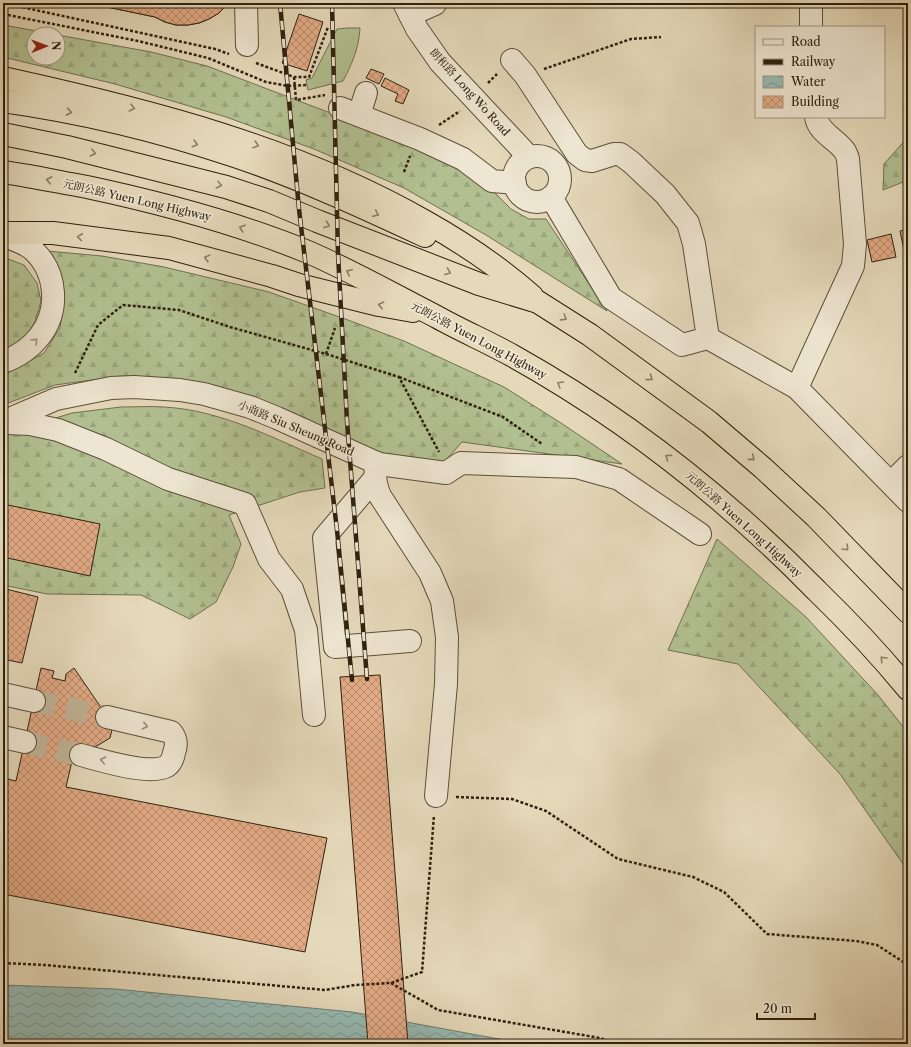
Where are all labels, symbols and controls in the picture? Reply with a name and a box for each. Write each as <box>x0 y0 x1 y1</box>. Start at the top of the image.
north arrow <box>26 26 66 66</box>
legend <box>755 26 885 118</box>
text: Road <box>791 34 821 49</box>
text: N <box>49 41 63 51</box>
street label: 朗和路 Long Wo Road <box>427 45 513 139</box>
text: Railway <box>791 54 836 69</box>
text: Water <box>790 74 825 89</box>
text: Building <box>791 94 839 109</box>
one-way arrow <box>129 103 135 111</box>
one-way arrow <box>66 107 72 116</box>
one-way arrow <box>191 139 198 148</box>
one-way arrow <box>252 141 259 149</box>
one-way arrow <box>89 149 96 157</box>
one-way arrow <box>46 176 52 184</box>
street label: 元朗公路 Yuen Long Highway <box>61 176 213 224</box>
one-way arrow <box>216 180 222 188</box>
one-way arrow <box>371 209 379 217</box>
one-way arrow <box>323 221 330 229</box>
one-way arrow <box>239 225 246 233</box>
one-way arrow <box>77 233 83 242</box>
one-way arrow <box>204 255 210 263</box>
one-way arrow <box>444 267 451 275</box>
one-way arrow <box>345 269 353 277</box>
street label: 元朗公路 Yuen Long Highway <box>409 298 550 382</box>
one-way arrow <box>378 302 384 310</box>
one-way arrow <box>560 314 567 321</box>
one-way arrow <box>31 338 38 346</box>
one-way arrow <box>645 373 652 380</box>
one-way arrow <box>557 382 564 389</box>
street label: 小商路 Siu Sheung Road <box>236 397 356 459</box>
one-way arrow <box>747 454 755 461</box>
one-way arrow <box>665 455 672 462</box>
street label: 元朗公路 Yuen Long Highway <box>683 468 806 581</box>
one-way arrow <box>841 543 849 551</box>
one-way arrow <box>881 657 888 664</box>
one-way arrow <box>142 721 148 729</box>
one-way arrow <box>100 757 106 765</box>
scale bar <box>757 995 815 1021</box>
text: 20 m <box>763 1001 792 1016</box>

